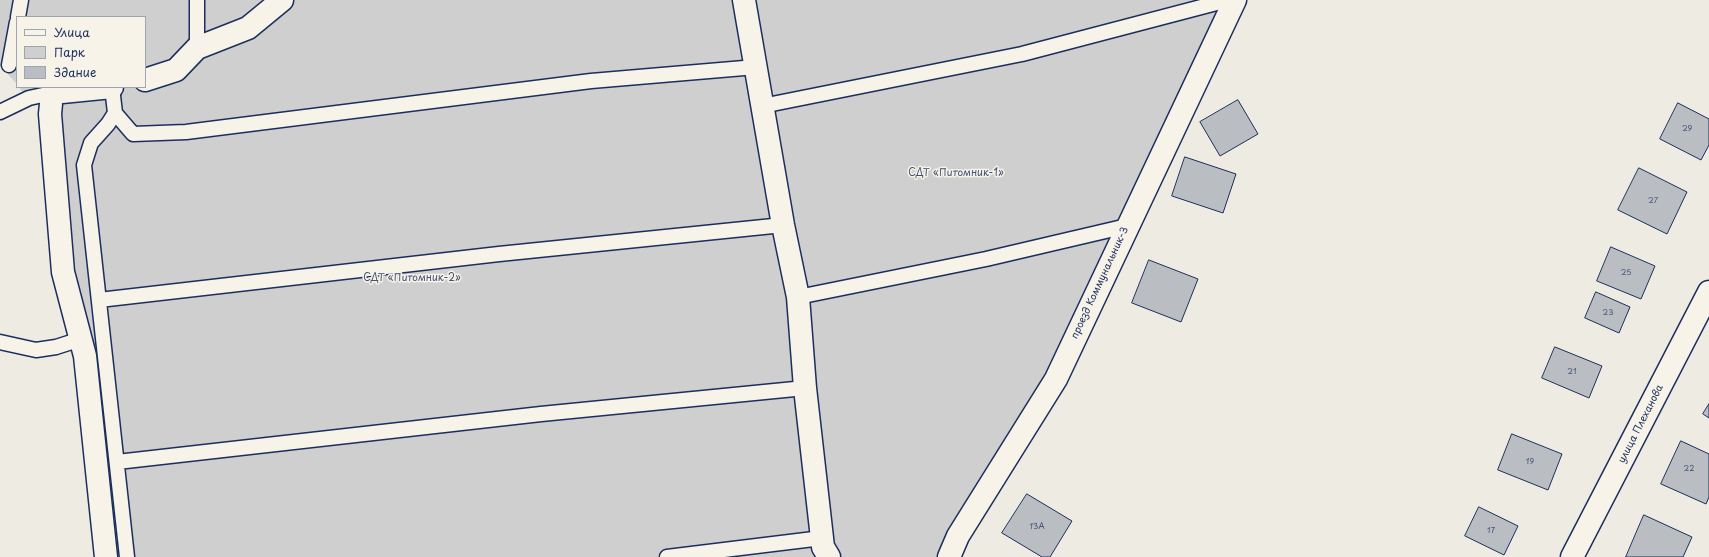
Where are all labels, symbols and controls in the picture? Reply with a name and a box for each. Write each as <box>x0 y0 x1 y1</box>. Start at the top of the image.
legend <box>16 16 146 88</box>
text: Улица <box>54 23 90 41</box>
text: Парк <box>54 43 85 61</box>
text: Здание <box>54 63 96 81</box>
house number: 29 <box>1682 124 1692 134</box>
park label: СДТ «Питомник-1» <box>908 167 1004 179</box>
house number: 27 <box>1648 196 1658 206</box>
street label: проезд Коммунальник-3 <box>1069 225 1131 341</box>
house number: 25 <box>1621 268 1631 278</box>
park label: СДТ «Питомник-2» <box>363 272 461 284</box>
house number: 23 <box>1603 308 1613 318</box>
house number: 21 <box>1567 367 1577 377</box>
street label: улица Плеханова <box>1616 383 1666 465</box>
house number: 19 <box>1526 457 1534 467</box>
house number: 22 <box>1684 464 1694 474</box>
house number: 13А <box>1029 522 1045 532</box>
house number: 17 <box>1487 526 1495 536</box>

